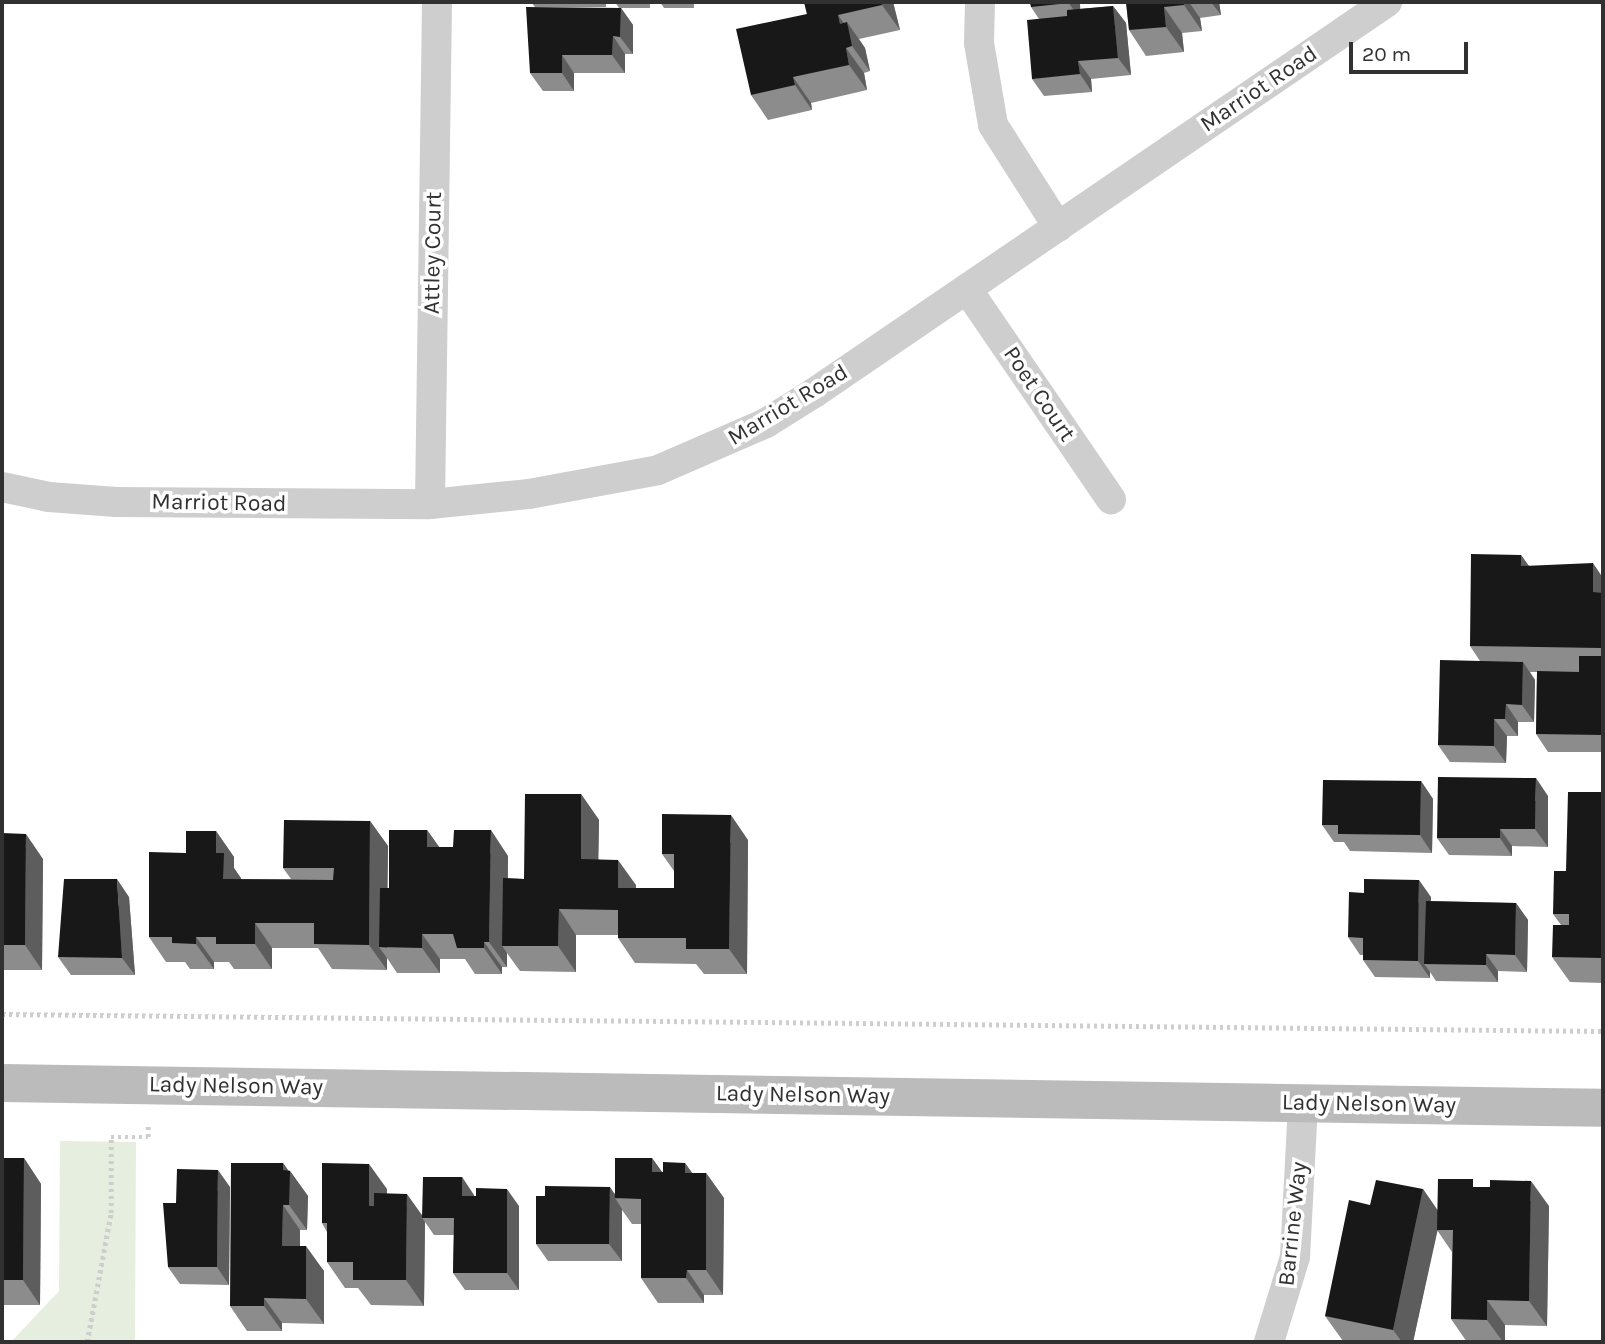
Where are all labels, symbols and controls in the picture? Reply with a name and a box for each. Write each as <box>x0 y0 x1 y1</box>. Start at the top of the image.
scale bar <box>1353 28 1472 72</box>
street label: Marriot Road <box>1195 40 1323 138</box>
text: 20 m <box>1362 42 1411 66</box>
street label: Attley Court <box>418 192 448 314</box>
street label: Poet Court <box>997 341 1081 447</box>
street label: Marriot Road <box>723 358 853 452</box>
street label: Marriot Road <box>151 488 287 518</box>
street label: Lady Nelson Way <box>149 1071 323 1101</box>
street label: Lady Nelson Way <box>716 1080 890 1110</box>
street label: Lady Nelson Way <box>1282 1089 1456 1119</box>
street label: Barrine Way <box>1273 1161 1313 1287</box>

